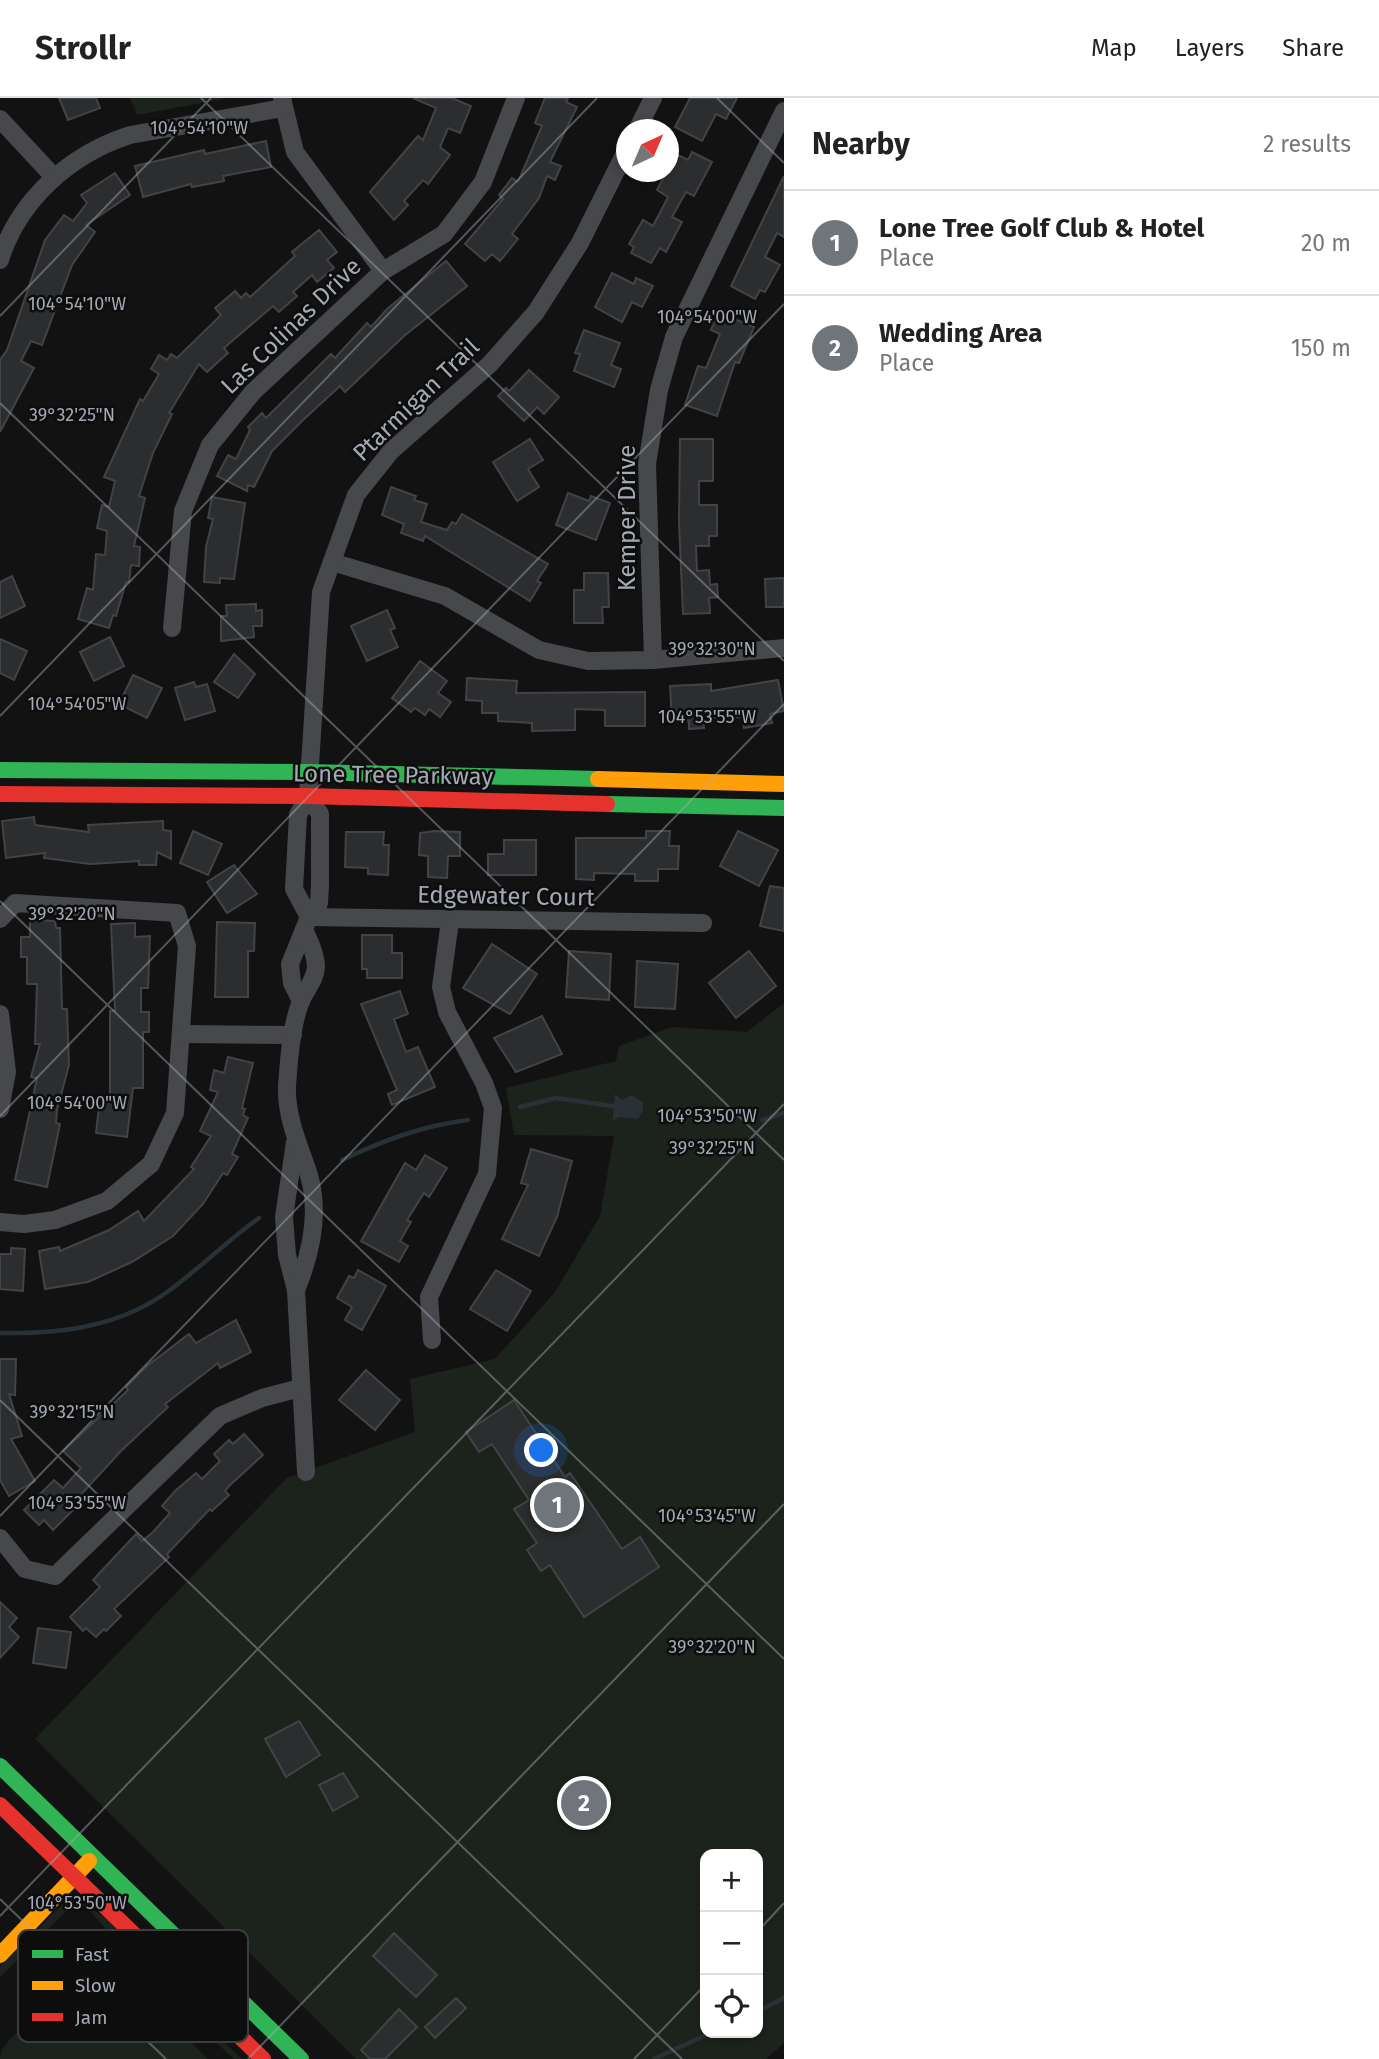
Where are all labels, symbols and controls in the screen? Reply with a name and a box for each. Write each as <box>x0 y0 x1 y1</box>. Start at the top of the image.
text: Strollr <box>35 28 131 68</box>
text: Map <box>1091 34 1137 62</box>
text: Layers <box>1175 34 1244 62</box>
text: Share <box>1282 34 1344 62</box>
text: 104°54'10"W <box>150 117 248 139</box>
north arrow <box>616 119 679 182</box>
text: Nearby <box>812 126 910 162</box>
text: 2 results <box>1263 130 1351 158</box>
text: Lone Tree Golf Club & Hotel <box>879 213 1204 244</box>
text: 1 <box>830 229 840 257</box>
text: 20 m <box>1301 229 1351 257</box>
text: Place <box>879 244 934 272</box>
street label: Las Colinas Drive <box>215 252 367 400</box>
text: 104°54'10"W <box>28 293 126 315</box>
text: 104°54'00"W <box>657 306 757 328</box>
text: Wedding Area <box>879 318 1042 349</box>
street label: Ptarmigan Trail <box>347 333 485 467</box>
text: 2 <box>829 334 841 362</box>
text: 150 m <box>1291 334 1351 362</box>
text: Place <box>879 349 934 377</box>
text: 39°32'25"N <box>29 404 115 426</box>
street label: Kemper Drive <box>613 445 641 591</box>
text: 39°32'30"N <box>668 638 756 660</box>
text: 104°54'05"W <box>28 693 127 715</box>
text: 104°53'55"W <box>658 706 756 728</box>
street label: Lone Tree Parkway <box>293 759 494 791</box>
street label: Edgewater Court <box>417 880 595 912</box>
text: 39°32'20"N <box>28 903 116 925</box>
text: 104°54'00"W <box>27 1092 127 1114</box>
text: 104°53'50"W <box>657 1105 757 1127</box>
text: 39°32'25"N <box>669 1137 755 1159</box>
text: 39°32'15"N <box>29 1401 115 1423</box>
your location <box>524 1433 558 1467</box>
pin: 1 <box>534 1479 580 1531</box>
text: 104°53'55"W <box>28 1492 126 1514</box>
text: 104°53'45"W <box>658 1505 756 1527</box>
text: 39°32'20"N <box>668 1636 756 1658</box>
pin: 2 <box>561 1777 607 1829</box>
map controls <box>700 1849 763 2038</box>
button: + <box>700 1849 763 1912</box>
text: 104°53'50"W <box>27 1892 127 1914</box>
button: − <box>700 1912 763 1975</box>
legend <box>18 1930 248 2042</box>
text: Fast <box>75 1943 109 1966</box>
text: Slow <box>75 1974 116 1997</box>
button: locate <box>700 1975 763 2038</box>
text: Jam <box>75 2006 107 2029</box>

